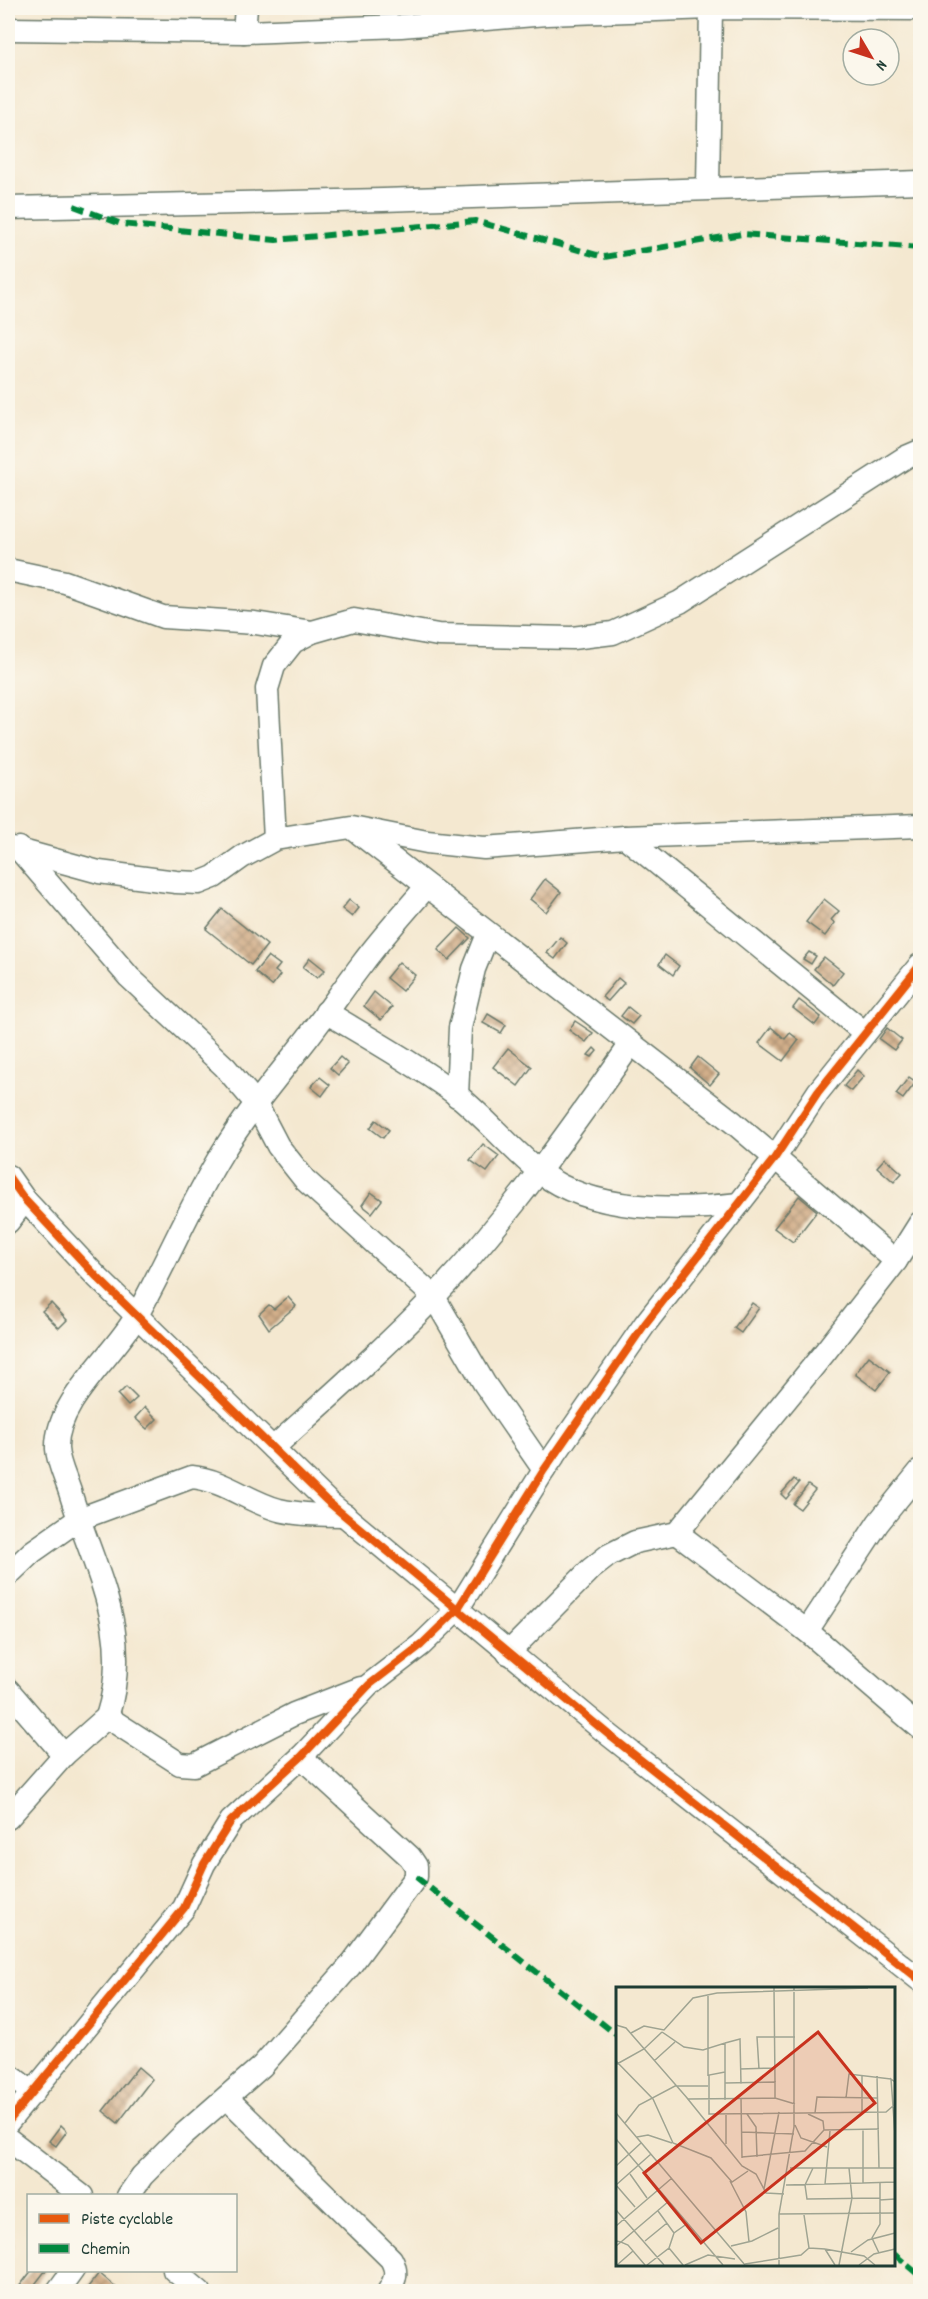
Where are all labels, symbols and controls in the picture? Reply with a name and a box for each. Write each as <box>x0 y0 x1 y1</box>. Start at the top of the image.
north arrow <box>841 27 901 87</box>
text: N <box>869 55 892 75</box>
inset map <box>616 1987 895 2266</box>
legend <box>27 2194 237 2272</box>
text: Piste cyclable <box>81 2208 173 2233</box>
text: Chemin <box>81 2238 130 2263</box>

